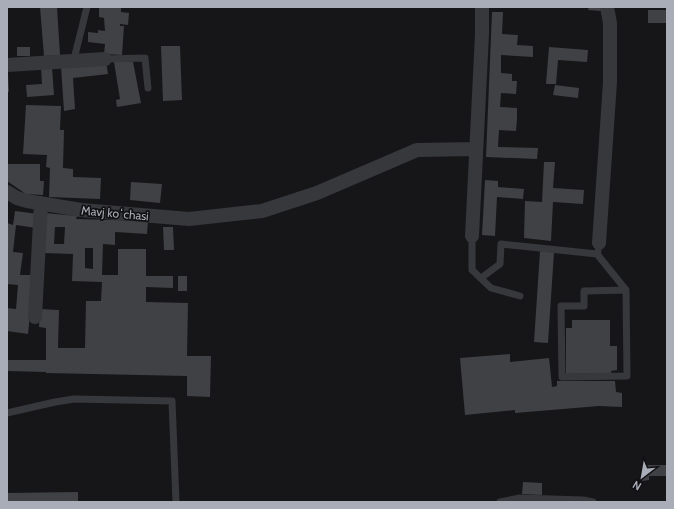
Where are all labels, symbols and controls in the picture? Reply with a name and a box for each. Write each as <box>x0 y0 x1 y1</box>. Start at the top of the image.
street label: Mavj koʻchasi <box>81 203 149 223</box>
north arrow <box>622 457 662 497</box>
text: N <box>630 478 644 494</box>

